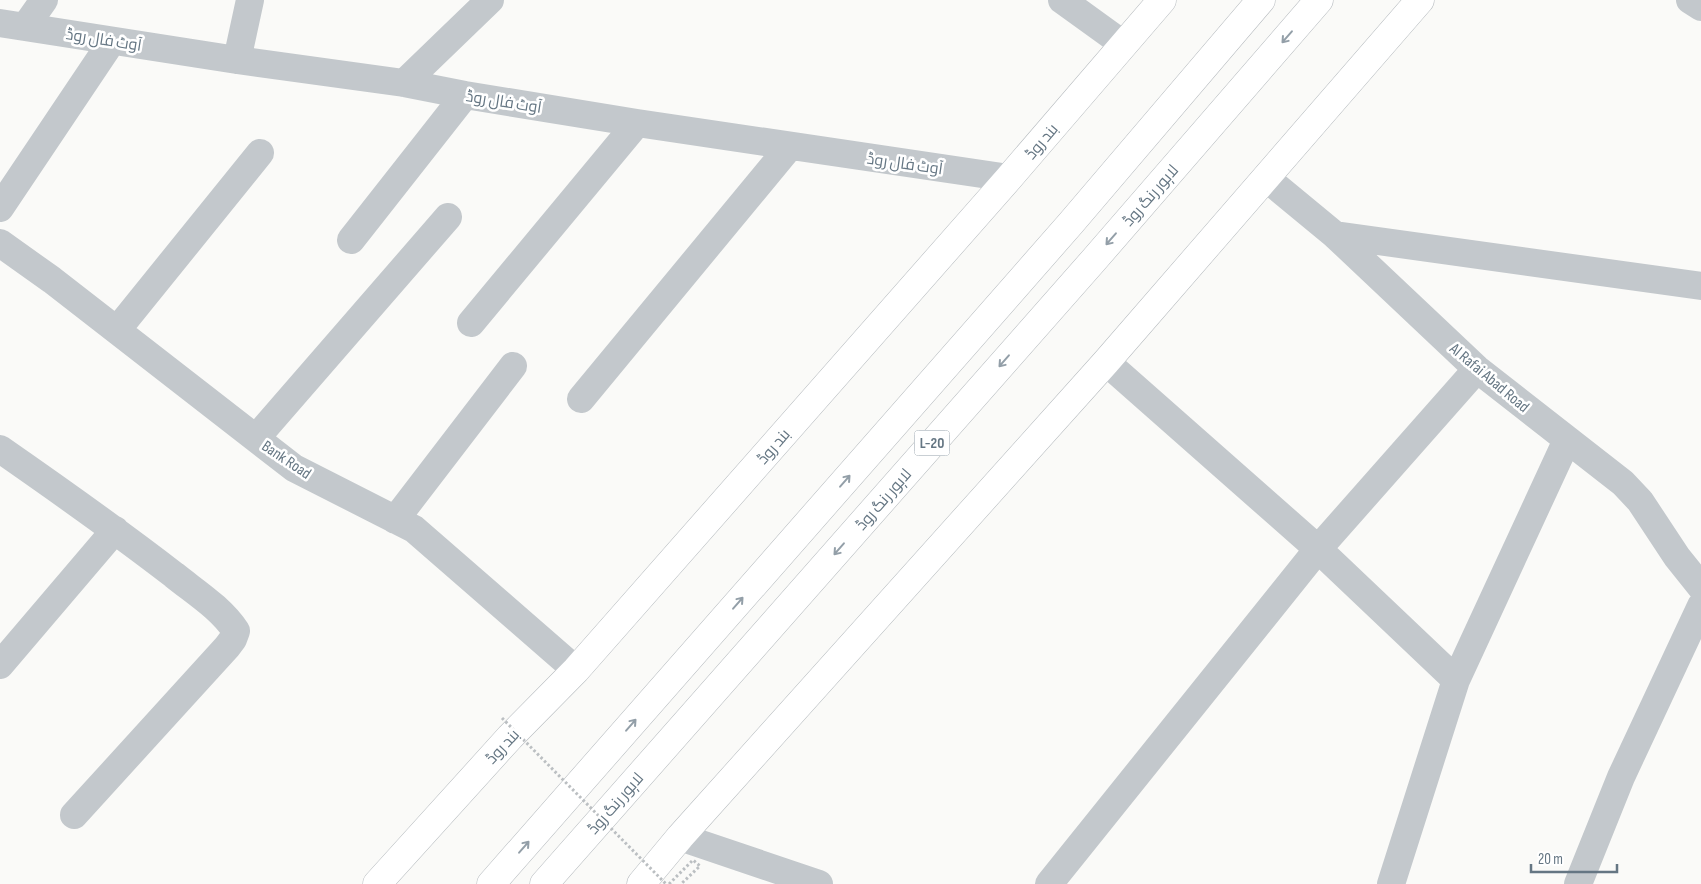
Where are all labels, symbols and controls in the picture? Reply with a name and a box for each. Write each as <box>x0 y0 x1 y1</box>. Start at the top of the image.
street label: آوٹ فال روڈ <box>65 25 144 56</box>
one-way arrow <box>1281 30 1293 43</box>
street label: آوٹ فال روڈ <box>465 87 544 118</box>
street label: بند روڈ <box>1022 120 1063 164</box>
street label: آوٹ فال روڈ <box>866 150 945 179</box>
street label: لاہور رنگ روڈ <box>1119 161 1183 231</box>
one-way arrow <box>1106 232 1117 245</box>
street label: Al Rafai Abad Road <box>1445 339 1533 417</box>
one-way arrow <box>998 354 1010 367</box>
street label: بند روڈ <box>754 425 795 469</box>
road number: L-20 <box>914 430 950 456</box>
street label: Bank Road <box>258 437 314 484</box>
street label: لاہور رنگ روڈ <box>852 465 916 535</box>
one-way arrow <box>839 474 851 487</box>
one-way arrow <box>833 542 845 555</box>
one-way arrow <box>732 597 743 610</box>
one-way arrow <box>625 719 636 732</box>
street label: بند روڈ <box>482 726 524 768</box>
street label: لاہور رنگ روڈ <box>584 769 648 839</box>
one-way arrow <box>518 841 529 854</box>
scale bar <box>1531 842 1617 874</box>
text: 20 m <box>1538 850 1563 869</box>

